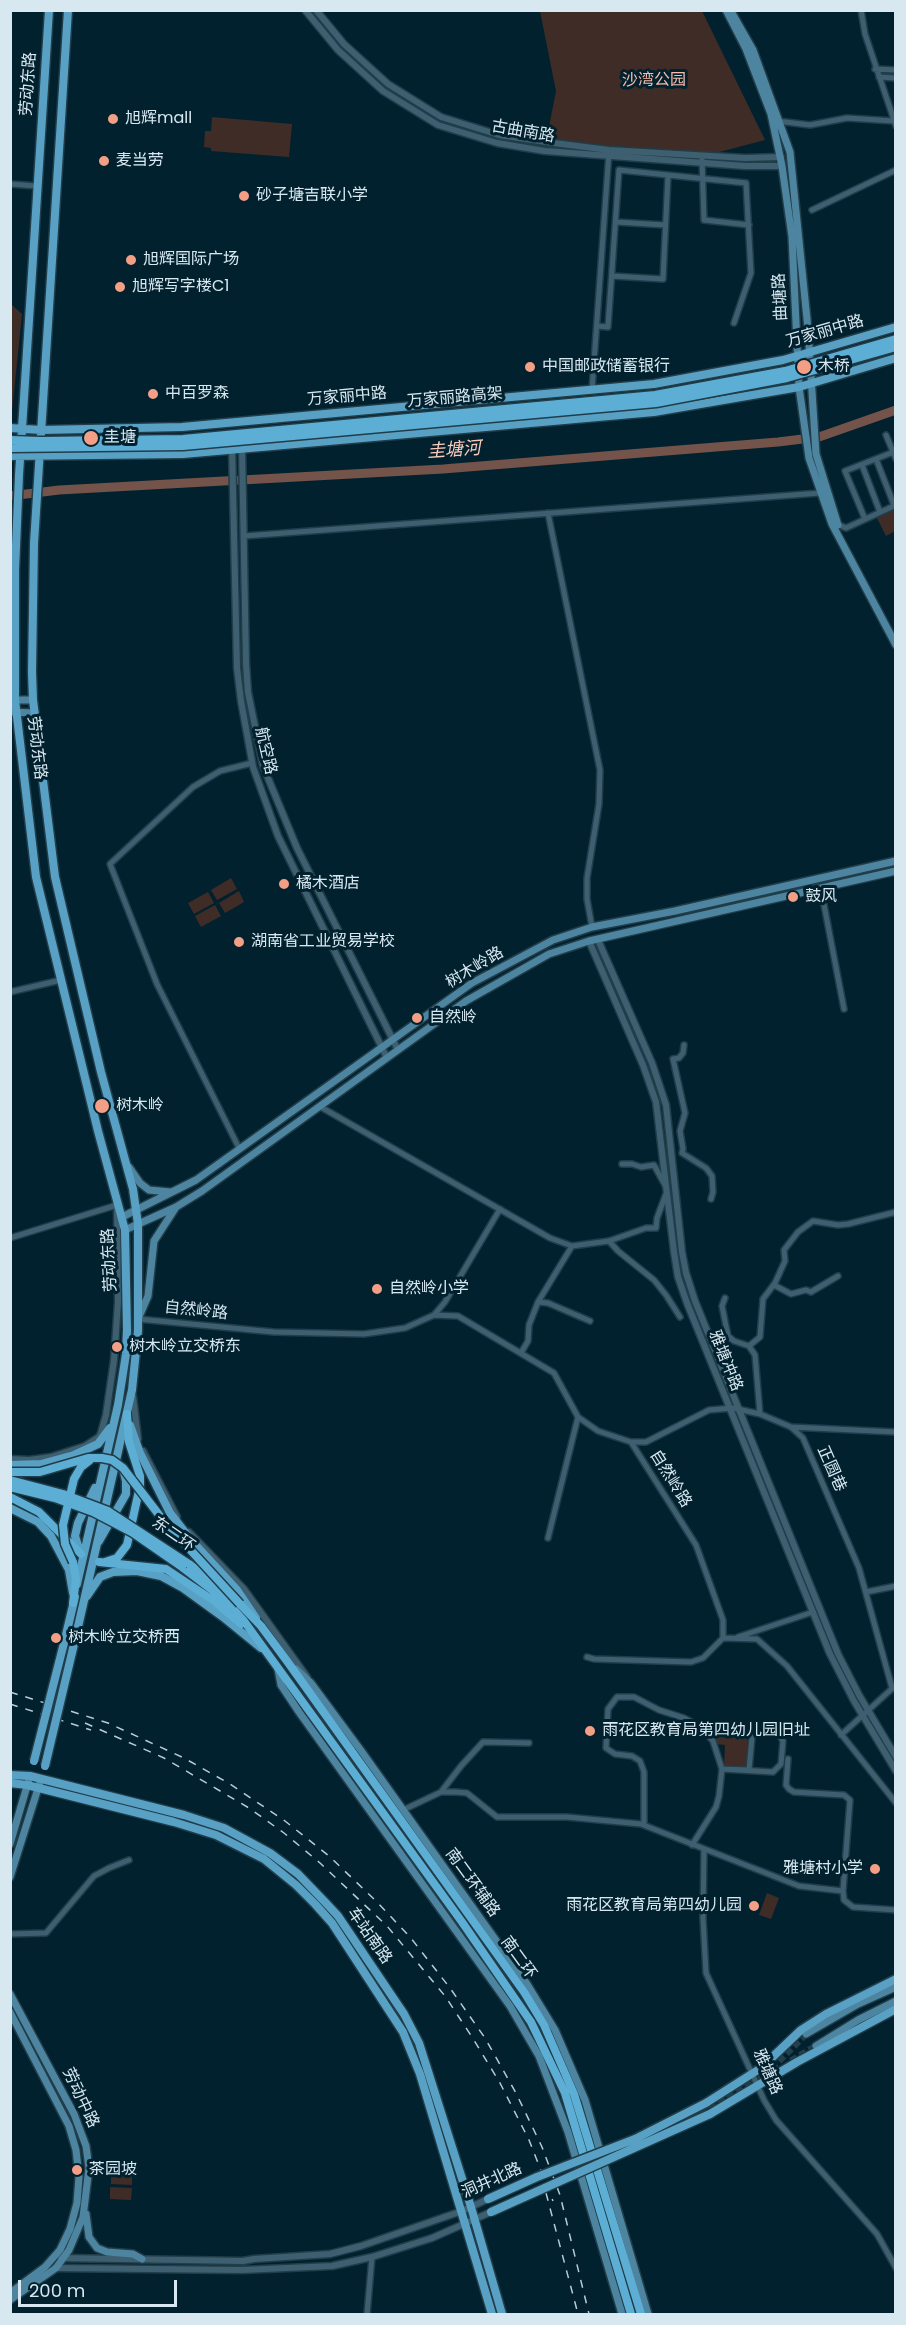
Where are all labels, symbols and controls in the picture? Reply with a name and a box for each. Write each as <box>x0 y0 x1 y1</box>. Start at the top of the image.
street label: 劳动东路 <box>17 51 41 117</box>
park label: 沙湾公园 <box>622 71 686 91</box>
place label: 旭辉mall <box>125 109 192 129</box>
marker: 旭辉mall <box>106 112 120 126</box>
street label: 古曲南路 <box>490 117 556 147</box>
place label: 麦当劳 <box>116 151 164 171</box>
marker: 麦当劳 <box>97 154 111 168</box>
place label: 砂子塘吉联小学 <box>256 186 368 206</box>
marker: 砂子塘吉联小学 <box>237 189 251 203</box>
place label: 旭辉国际广场 <box>143 250 239 270</box>
marker: 旭辉国际广场 <box>124 253 138 267</box>
street label: 曲塘路 <box>770 273 792 321</box>
place label: 旭辉写字楼C1 <box>132 277 229 297</box>
marker: 旭辉写字楼C1 <box>113 280 127 294</box>
street label: 万家丽中路 <box>784 312 866 352</box>
place label: 中国邮政储蓄银行 <box>542 357 670 377</box>
place label: 木桥 <box>818 357 850 377</box>
marker: 木桥 <box>795 358 813 376</box>
marker: 中国邮政储蓄银行 <box>523 360 537 374</box>
place label: 中百罗森 <box>165 384 229 404</box>
street label: 万家丽中路 <box>306 384 388 410</box>
street label: 万家丽路高架 <box>406 384 504 412</box>
marker: 中百罗森 <box>146 387 160 401</box>
place label: 圭塘 <box>104 428 136 448</box>
marker: 圭塘 <box>82 429 100 447</box>
water label: 圭塘河 <box>426 438 482 464</box>
street label: 劳动东路 <box>23 715 49 781</box>
street label: 航空路 <box>250 725 280 777</box>
place label: 橘木酒店 <box>296 874 360 894</box>
marker: 橘木酒店 <box>277 877 291 891</box>
place label: 鼓风 <box>805 887 837 907</box>
marker: 鼓风 <box>786 890 800 904</box>
place label: 湖南省工业贸易学校 <box>251 932 395 952</box>
marker: 湖南省工业贸易学校 <box>232 935 246 949</box>
street label: 树木岭路 <box>443 943 507 993</box>
place label: 自然岭 <box>429 1008 477 1028</box>
marker: 自然岭 <box>410 1011 424 1025</box>
place label: 树木岭 <box>116 1096 164 1116</box>
marker: 树木岭 <box>93 1097 111 1115</box>
street label: 劳动东路 <box>99 1228 121 1292</box>
place label: 自然岭小学 <box>389 1279 469 1299</box>
marker: 自然岭小学 <box>370 1282 384 1296</box>
street label: 自然岭路 <box>163 1298 229 1324</box>
street label: 雅塘冲路 <box>704 1328 746 1394</box>
place label: 树木岭立交桥东 <box>129 1337 241 1357</box>
marker: 树木岭立交桥东 <box>110 1340 124 1354</box>
street label: 正圆巷 <box>812 1443 850 1495</box>
street label: 自然岭路 <box>645 1447 695 1511</box>
street label: 东二环 <box>148 1513 198 1557</box>
place label: 树木岭立交桥西 <box>68 1628 180 1648</box>
marker: 树木岭立交桥西 <box>49 1631 63 1645</box>
place label: 雨花区教育局第四幼儿园旧址 <box>602 1721 810 1741</box>
marker: 雨花区教育局第四幼儿园旧址 <box>583 1724 597 1738</box>
street label: 南二环辅路 <box>441 1845 503 1921</box>
place label: 雅塘村小学 <box>783 1859 863 1879</box>
marker: 雅塘村小学 <box>868 1862 882 1876</box>
place label: 雨花区教育局第四幼儿园 <box>566 1896 742 1916</box>
marker: 雨花区教育局第四幼儿园 <box>747 1899 761 1913</box>
street label: 车站南路 <box>343 1904 395 1968</box>
street label: 南二环 <box>496 1933 540 1983</box>
street label: 雅塘路 <box>748 2046 786 2098</box>
street label: 劳动中路 <box>58 2065 102 2131</box>
street label: 洞井北路 <box>459 2159 525 2203</box>
place label: 茶园坡 <box>89 2160 137 2180</box>
marker: 茶园坡 <box>70 2163 84 2177</box>
scale bar <box>21 2268 180 2306</box>
text: 200 m <box>29 2278 85 2303</box>

